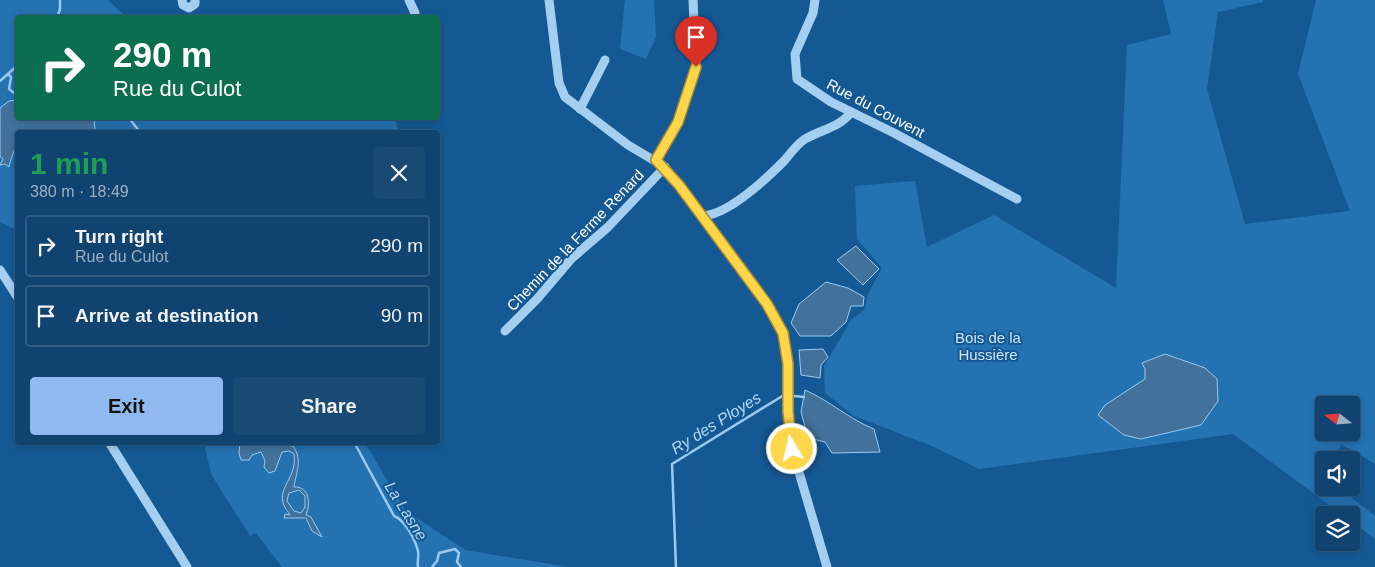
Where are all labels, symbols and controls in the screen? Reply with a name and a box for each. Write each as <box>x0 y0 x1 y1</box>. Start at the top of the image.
pin <box>675 16 717 67</box>
icon: arrive <box>682 23 710 51</box>
icon: right <box>30 35 95 100</box>
text: 290 m <box>113 35 212 74</box>
street label: Rue du Couvent <box>824 75 929 141</box>
text: Rue du Culot <box>113 76 241 101</box>
text: 1 min <box>30 147 108 180</box>
button: close <box>373 147 425 199</box>
street label: Chemin de la Ferme Renard <box>503 166 647 314</box>
text: 380 m · 18:49 <box>30 183 129 200</box>
text: Turn right <box>75 226 163 247</box>
icon: right <box>32 232 60 260</box>
text: 290 m <box>370 235 423 256</box>
text: Rue du Culot <box>75 248 168 265</box>
icon: arrive <box>32 302 60 330</box>
text: Arrive at destination <box>75 305 259 326</box>
text: 90 m <box>381 305 423 326</box>
park label: Bois de la Hussière <box>955 329 1022 363</box>
button: Exit <box>30 377 223 435</box>
button: Share <box>233 377 425 435</box>
water label: Ry des Ployes <box>668 389 764 457</box>
north arrow <box>1315 396 1360 441</box>
map controls <box>1315 396 1360 551</box>
position arrow <box>765 422 817 474</box>
button: sound <box>1315 451 1360 496</box>
water label: La Lasne <box>381 479 431 544</box>
button: layers <box>1315 506 1360 551</box>

